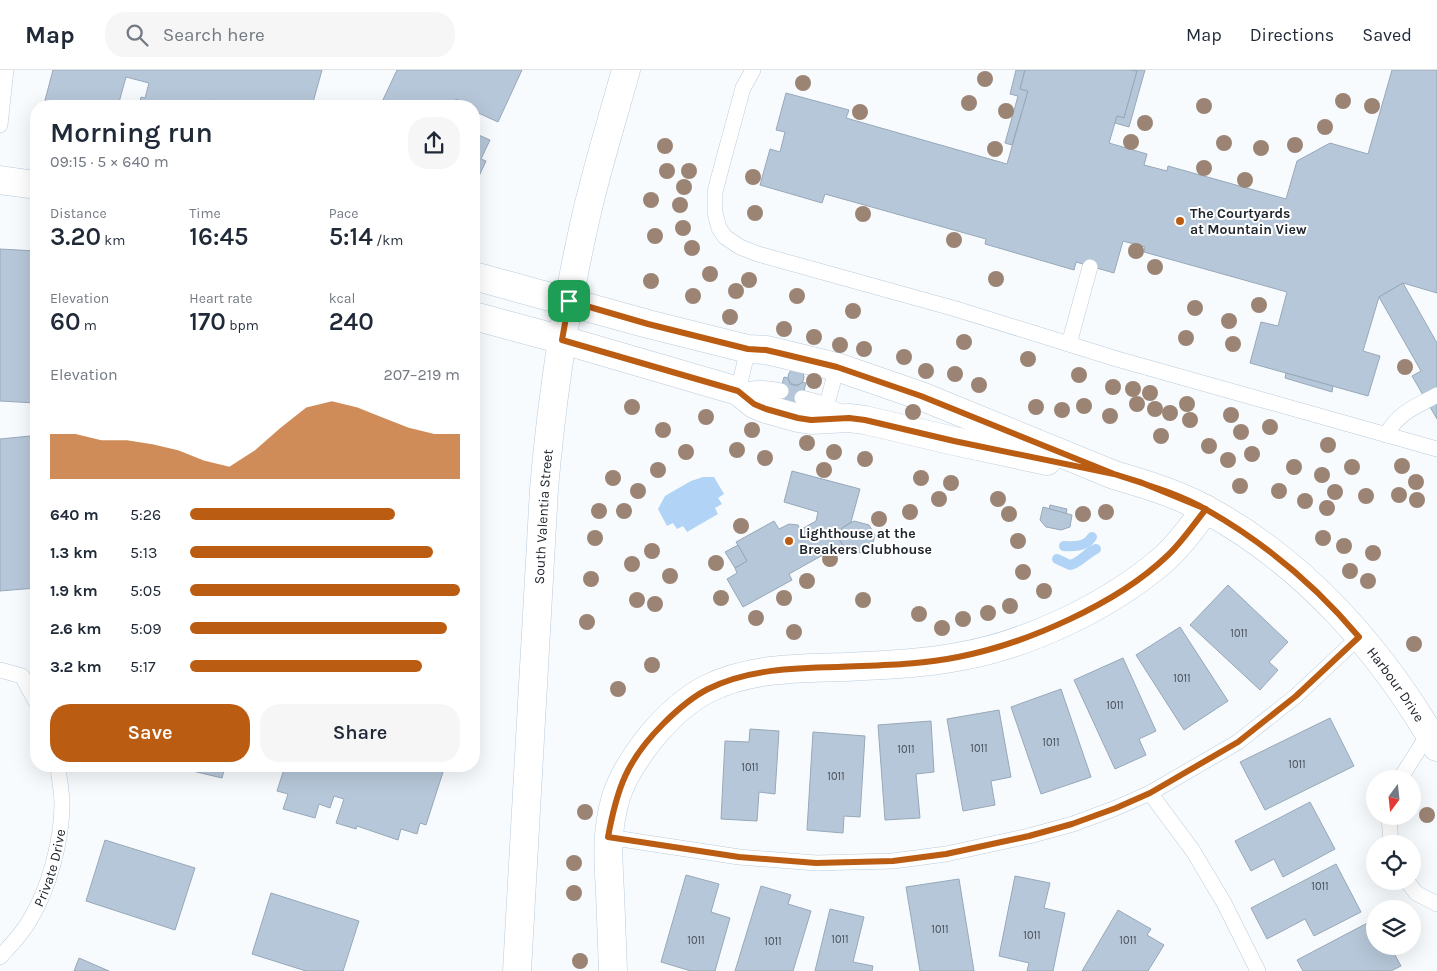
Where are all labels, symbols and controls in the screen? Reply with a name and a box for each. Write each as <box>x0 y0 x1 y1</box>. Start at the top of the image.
search box <box>105 12 455 57</box>
text: Map <box>25 21 75 49</box>
icon: search <box>123 21 151 49</box>
text: Search here <box>163 24 265 46</box>
text: Map <box>1186 24 1222 46</box>
text: Directions <box>1250 24 1334 46</box>
text: Saved <box>1362 24 1412 46</box>
text: Morning run <box>50 116 213 149</box>
button: share <box>408 117 460 169</box>
text: 09:15 · 5 × 640 m <box>50 152 169 171</box>
text: Distance <box>50 205 107 222</box>
text: Time <box>189 205 221 222</box>
text: Pace <box>329 205 359 222</box>
place label: The Courtyards at Mountain View <box>1190 205 1307 238</box>
marker: The Courtyards at Mountain View <box>1174 215 1186 227</box>
text: 3.20 <box>50 222 101 251</box>
text: 16:45 <box>189 222 249 251</box>
text: 5:14 <box>329 222 373 251</box>
text: km <box>101 232 125 249</box>
text: /km <box>373 232 403 249</box>
pin <box>548 280 590 322</box>
icon: arrive <box>555 287 583 315</box>
text: Elevation <box>50 290 109 307</box>
text: Heart rate <box>189 290 252 307</box>
text: kcal <box>329 290 355 307</box>
text: 60 <box>50 307 81 336</box>
text: 170 <box>189 307 226 336</box>
text: 240 <box>329 307 374 336</box>
text: m <box>81 317 97 334</box>
text: bpm <box>226 317 259 334</box>
text: Elevation <box>50 365 118 384</box>
text: 207–219 m <box>384 365 460 384</box>
street label: South Valentia Street <box>531 448 557 585</box>
text: 640 m <box>50 505 99 524</box>
text: 5:26 <box>130 505 161 524</box>
place label: Lighthouse at the Breakers Clubhouse <box>799 525 932 558</box>
marker: Lighthouse at the Breakers Clubhouse <box>783 535 795 547</box>
text: 1.3 km <box>50 543 98 562</box>
text: 5:13 <box>130 543 157 562</box>
text: 1.9 km <box>50 581 98 600</box>
text: 5:05 <box>130 581 161 600</box>
text: 2.6 km <box>50 619 102 638</box>
text: 5:09 <box>130 619 162 638</box>
house number: 1011 <box>1230 627 1248 640</box>
street label: Harbour Drive <box>1363 644 1428 725</box>
text: 3.2 km <box>50 657 102 676</box>
text: 5:17 <box>130 657 156 676</box>
house number: 1011 <box>1173 672 1191 685</box>
house number: 1011 <box>1106 699 1124 712</box>
button: Save <box>50 704 250 762</box>
button: Share <box>260 704 460 762</box>
house number: 1011 <box>1042 736 1060 749</box>
house number: 1011 <box>970 742 988 755</box>
house number: 1011 <box>897 743 915 756</box>
house number: 1011 <box>1288 758 1306 771</box>
house number: 1011 <box>741 761 759 774</box>
house number: 1011 <box>827 770 845 783</box>
north arrow <box>1366 770 1421 825</box>
map controls <box>1366 770 1421 955</box>
street label: Private Drive <box>30 828 69 910</box>
button: locate <box>1366 835 1421 890</box>
house number: 1011 <box>1311 880 1329 893</box>
button: layers <box>1366 900 1421 955</box>
house number: 1011 <box>931 923 949 936</box>
house number: 1011 <box>1023 929 1041 942</box>
house number: 1011 <box>831 933 849 946</box>
house number: 1011 <box>687 934 705 947</box>
house number: 1011 <box>1119 934 1137 947</box>
house number: 1011 <box>764 935 782 948</box>

